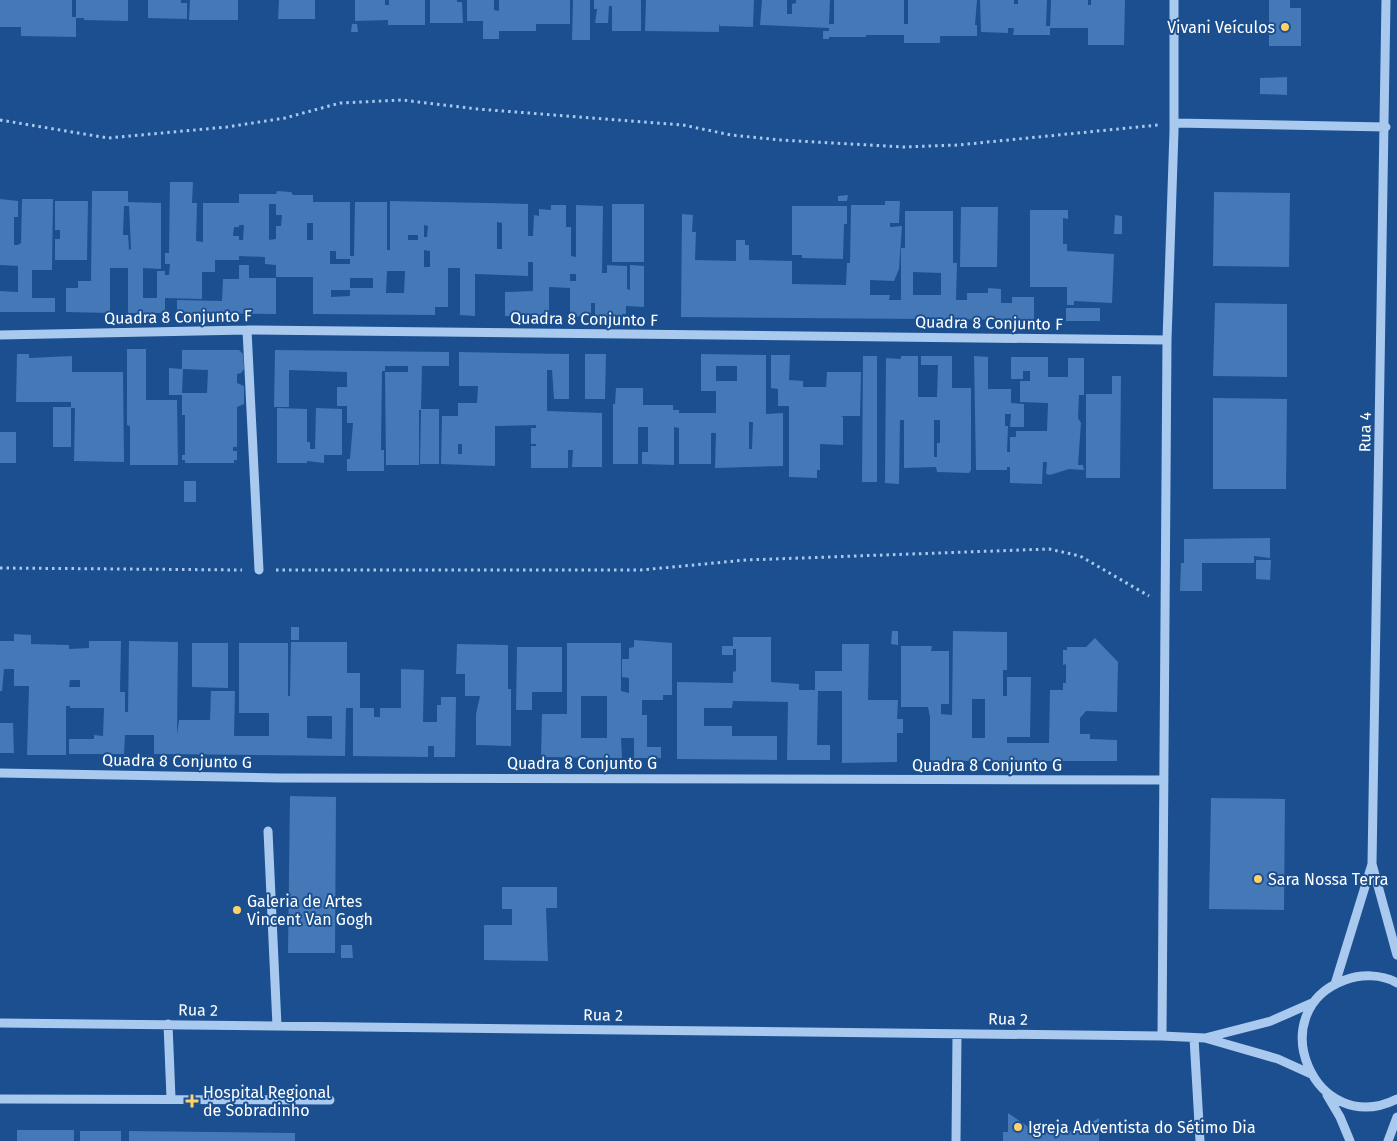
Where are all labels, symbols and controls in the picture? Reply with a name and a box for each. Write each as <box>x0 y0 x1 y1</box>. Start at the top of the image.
place label: Vivani Veículos <box>1167 18 1275 37</box>
marker: Vivani Veículos <box>1279 21 1291 33</box>
street label: Quadra 8 Conjunto F <box>104 306 252 328</box>
street label: Quadra 8 Conjunto F <box>510 308 658 330</box>
street label: Quadra 8 Conjunto F <box>915 312 1063 334</box>
street label: Rua 4 <box>1355 411 1375 452</box>
street label: Quadra 8 Conjunto G <box>102 750 252 772</box>
street label: Quadra 8 Conjunto G <box>507 754 657 773</box>
street label: Quadra 8 Conjunto G <box>912 756 1062 775</box>
place label: Sara Nossa Terra <box>1268 870 1388 889</box>
marker: Sara Nossa Terra <box>1252 873 1264 885</box>
place label: Galeria de Artes Vincent Van Gogh <box>247 892 373 929</box>
marker: Galeria de Artes Vincent Van Gogh <box>231 904 243 916</box>
street label: Rua 2 <box>178 1000 218 1020</box>
street label: Rua 2 <box>583 1005 623 1025</box>
street label: Rua 2 <box>988 1009 1028 1029</box>
place label: Hospital Regional de Sobradinho <box>203 1083 331 1120</box>
marker: Hospital Regional de Sobradinho <box>185 1094 199 1108</box>
place label: Igreja Adventista do Sétimo Dia <box>1028 1118 1256 1137</box>
marker: Igreja Adventista do Sétimo Dia <box>1012 1121 1024 1133</box>

